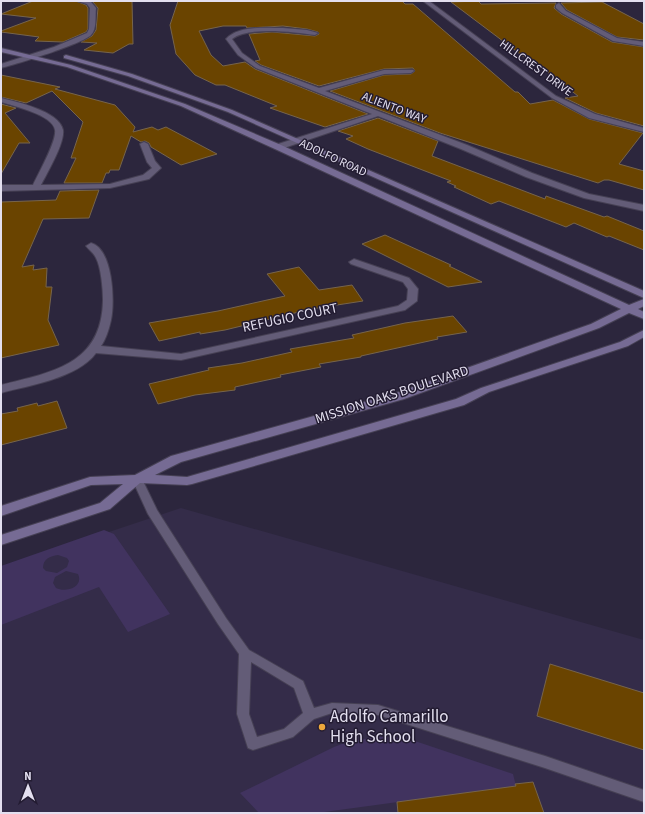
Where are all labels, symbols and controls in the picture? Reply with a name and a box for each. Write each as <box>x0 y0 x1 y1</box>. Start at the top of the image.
street label: HILLCREST DRIVE <box>496 35 576 101</box>
street label: ALIENTO WAY <box>359 88 429 128</box>
street label: ADOLFO ROAD <box>297 135 369 181</box>
street label: REFUGIO COURT <box>241 298 340 338</box>
street label: MISSION OAKS BOULEVARD <box>313 361 471 429</box>
place label: Adolfo Camarillo High School <box>330 705 449 749</box>
marker: Adolfo Camarillo High School <box>317 722 327 732</box>
north arrow <box>8 766 48 806</box>
text: N <box>24 769 32 784</box>

